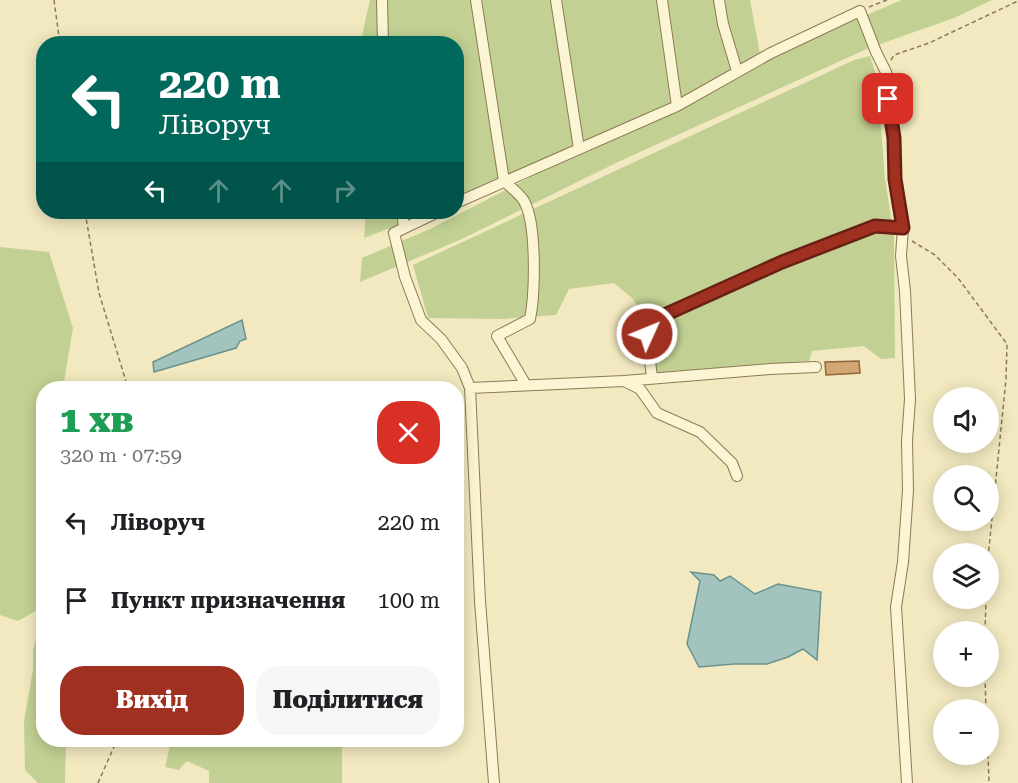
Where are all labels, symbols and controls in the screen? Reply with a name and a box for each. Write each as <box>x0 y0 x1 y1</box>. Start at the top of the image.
text: 220 m <box>159 59 281 108</box>
icon: left <box>60 60 138 138</box>
pin <box>862 73 913 124</box>
icon: arrive <box>871 82 904 115</box>
text: Ліворуч <box>159 109 271 141</box>
icon: left <box>139 174 172 207</box>
icon: ahead <box>202 174 235 207</box>
icon: ahead <box>265 174 298 207</box>
icon: right <box>328 174 361 207</box>
position arrow <box>615 302 679 366</box>
map controls <box>933 387 999 765</box>
button: sound <box>933 387 999 453</box>
text: 1 хв <box>60 399 134 441</box>
button: close <box>377 401 440 464</box>
text: 320 m · 07:59 <box>60 443 182 467</box>
button: search <box>933 465 999 531</box>
icon: left <box>60 506 93 539</box>
text: Ліворуч <box>111 510 205 535</box>
text: 220 m <box>377 510 440 535</box>
button: layers <box>933 543 999 609</box>
icon: arrive <box>60 584 93 617</box>
text: Пункт призначення <box>111 588 345 613</box>
text: 100 m <box>377 588 440 613</box>
button: + <box>933 621 999 687</box>
button: Вихід <box>60 666 244 735</box>
button: Поділитися <box>256 666 440 735</box>
button: − <box>933 699 999 765</box>

